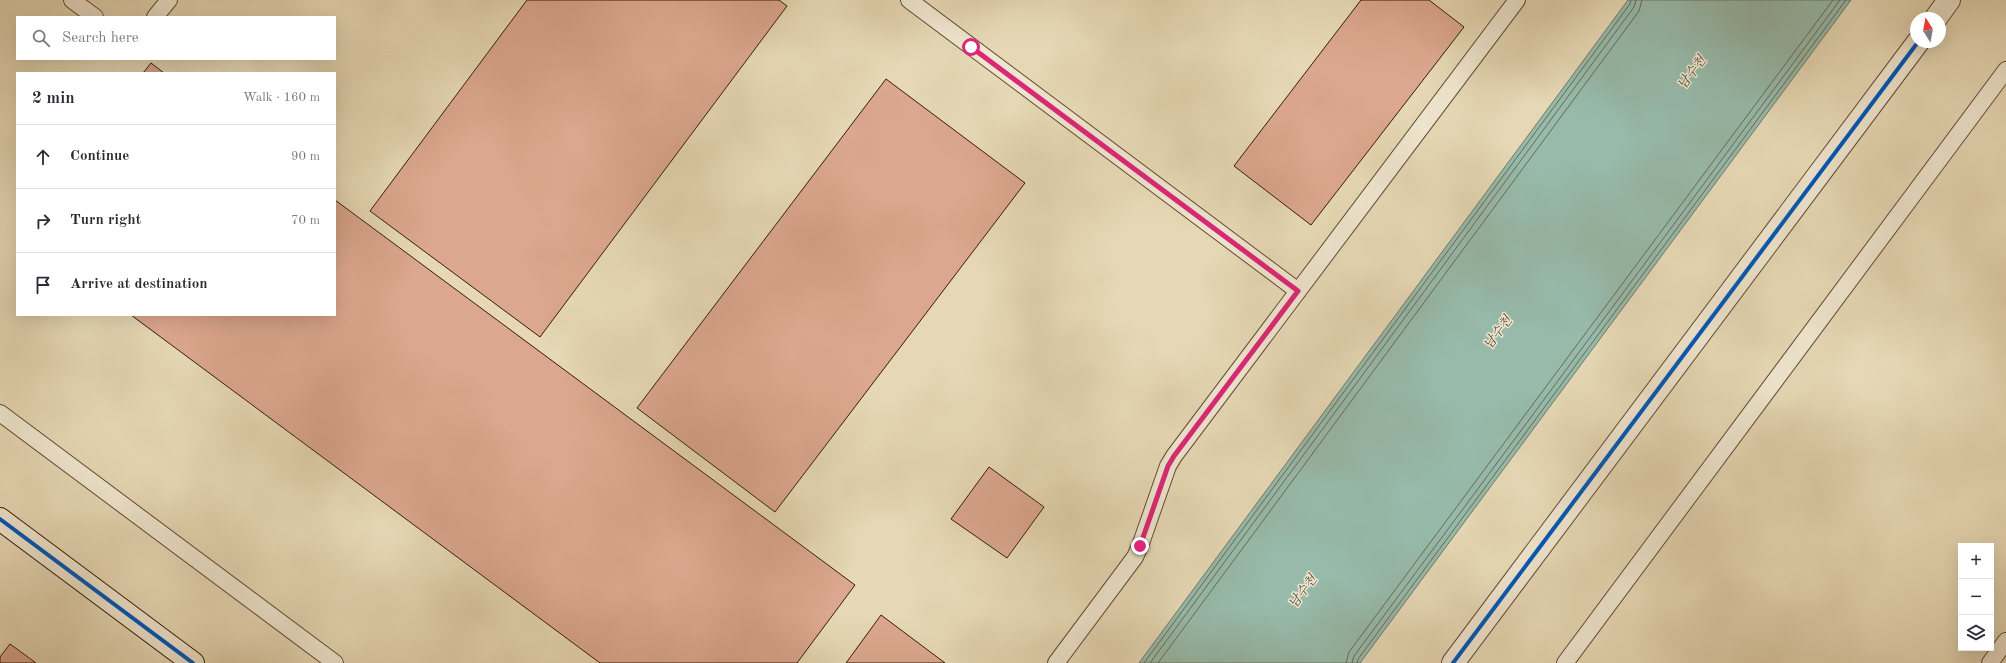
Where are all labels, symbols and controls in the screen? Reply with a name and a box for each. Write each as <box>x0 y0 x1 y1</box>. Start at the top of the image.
north arrow <box>1910 12 1946 48</box>
search box <box>16 16 336 60</box>
icon: search <box>30 27 52 49</box>
text: Search here <box>62 31 139 46</box>
route start <box>962 38 980 56</box>
water label: 남수천 <box>1674 52 1710 92</box>
text: 2 min <box>32 90 75 107</box>
text: Walk · 160 m <box>243 91 320 104</box>
icon: ahead <box>32 146 54 168</box>
text: Continue <box>70 149 129 164</box>
text: 90 m <box>291 150 320 163</box>
icon: right <box>32 210 54 232</box>
text: Turn right <box>70 213 141 228</box>
text: 70 m <box>291 214 320 227</box>
icon: arrive <box>32 274 54 296</box>
text: Arrive at destination <box>70 277 208 292</box>
water label: 남수천 <box>1480 312 1516 352</box>
route end <box>1131 537 1149 555</box>
map controls <box>1958 543 1994 651</box>
button: + <box>1958 543 1994 579</box>
water label: 남수천 <box>1285 571 1321 611</box>
button: − <box>1958 579 1994 615</box>
button: layers <box>1958 615 1994 651</box>

